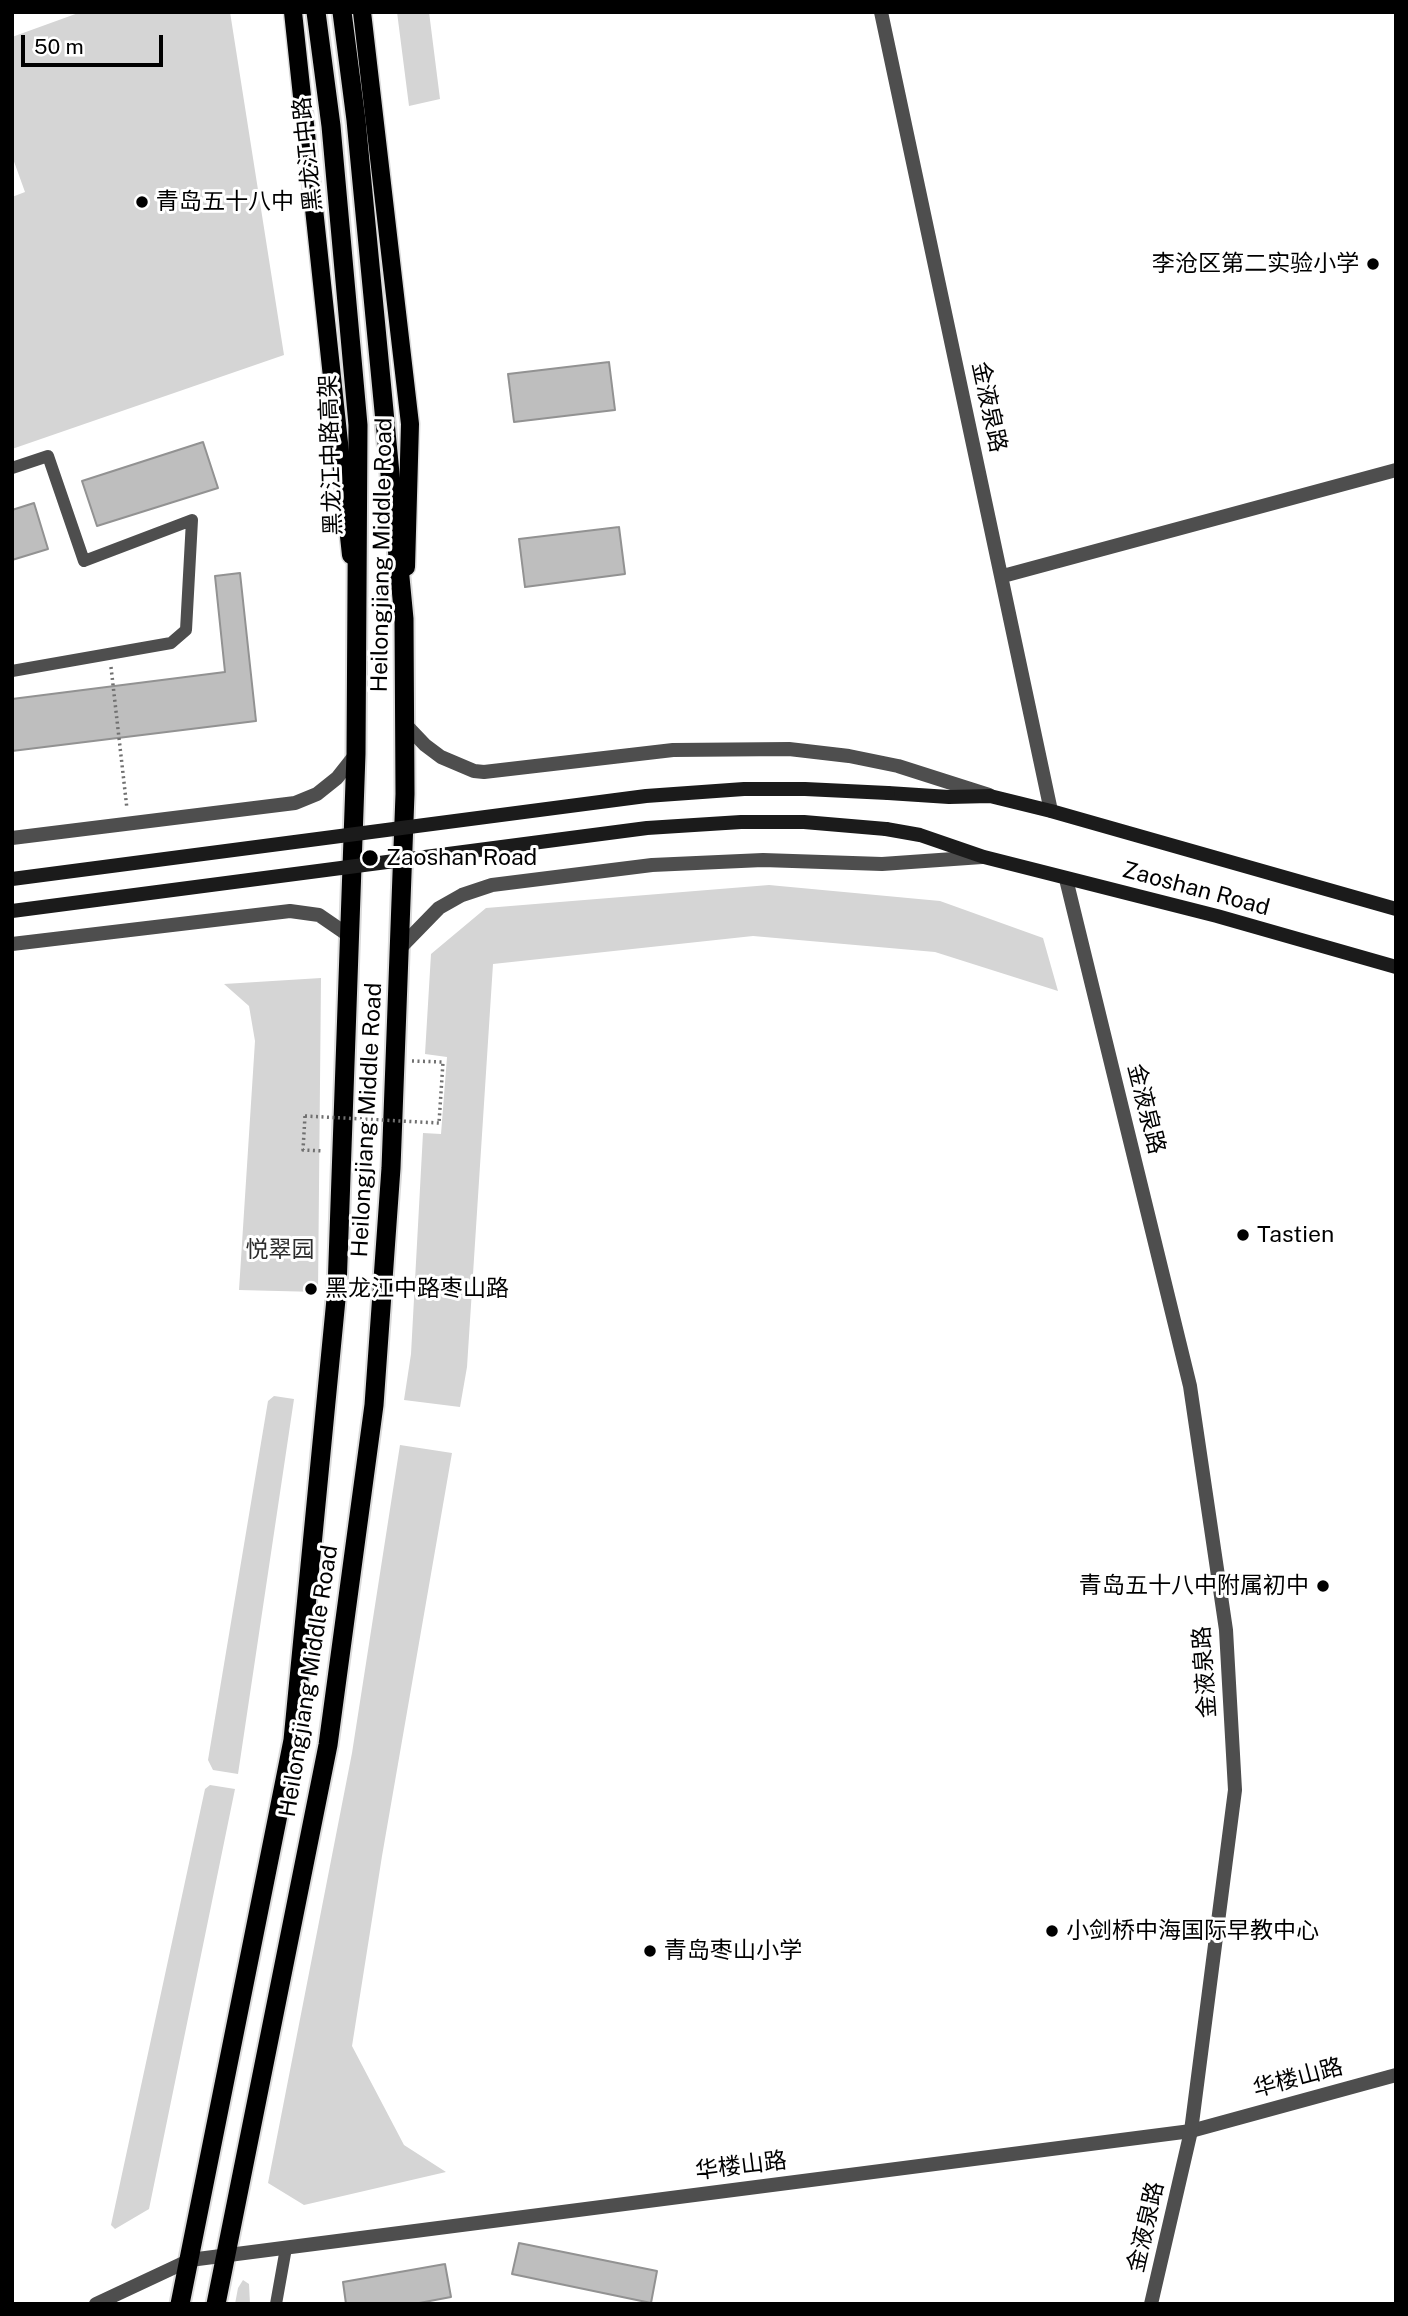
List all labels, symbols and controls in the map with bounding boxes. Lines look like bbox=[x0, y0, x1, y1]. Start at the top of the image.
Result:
scale bar bbox=[24, 21, 166, 65]
text: 50 m bbox=[34, 34, 84, 59]
street label: 黑龙江中路 bbox=[288, 95, 328, 213]
place label: 青岛五十八中 bbox=[156, 188, 294, 216]
marker: 青岛五十八中 bbox=[134, 194, 150, 210]
place label: 李沧区第二实验小学 bbox=[1152, 250, 1359, 278]
marker: 李沧区第二实验小学 bbox=[1365, 256, 1381, 272]
street label: 金液泉路 bbox=[966, 359, 1012, 455]
street label: 黑龙江中路高架 bbox=[314, 374, 348, 536]
street label: Heilongjiang Middle Road bbox=[366, 417, 398, 693]
place label: Zaoshan Road bbox=[386, 844, 537, 872]
marker: Zaoshan Road bbox=[360, 848, 380, 868]
street label: Zaoshan Road bbox=[1119, 856, 1273, 922]
street label: Heilongjiang Middle Road bbox=[346, 982, 388, 1258]
street label: 金液泉路 bbox=[1121, 1061, 1171, 1157]
place label: Tastien bbox=[1257, 1221, 1334, 1249]
marker: Tastien bbox=[1235, 1227, 1251, 1243]
park label: 悦翠园 bbox=[246, 1236, 314, 1264]
place label: 黑龙江中路枣山路 bbox=[325, 1275, 509, 1303]
marker: 黑龙江中路枣山路 bbox=[303, 1281, 319, 1297]
street label: Heilongjiang Middle Road bbox=[274, 1543, 344, 1819]
place label: 青岛五十八中附属初中 bbox=[1079, 1572, 1309, 1600]
marker: 青岛五十八中附属初中 bbox=[1315, 1578, 1331, 1594]
street label: 金液泉路 bbox=[1188, 1625, 1222, 1719]
place label: 小剑桥中海国际早教中心 bbox=[1066, 1917, 1319, 1945]
marker: 小剑桥中海国际早教中心 bbox=[1044, 1923, 1060, 1939]
place label: 青岛枣山小学 bbox=[664, 1937, 802, 1965]
marker: 青岛枣山小学 bbox=[642, 1943, 658, 1959]
street label: 华楼山路 bbox=[1250, 2053, 1346, 2103]
street label: 华楼山路 bbox=[694, 2147, 788, 2185]
street label: 金液泉路 bbox=[1122, 2179, 1170, 2275]

